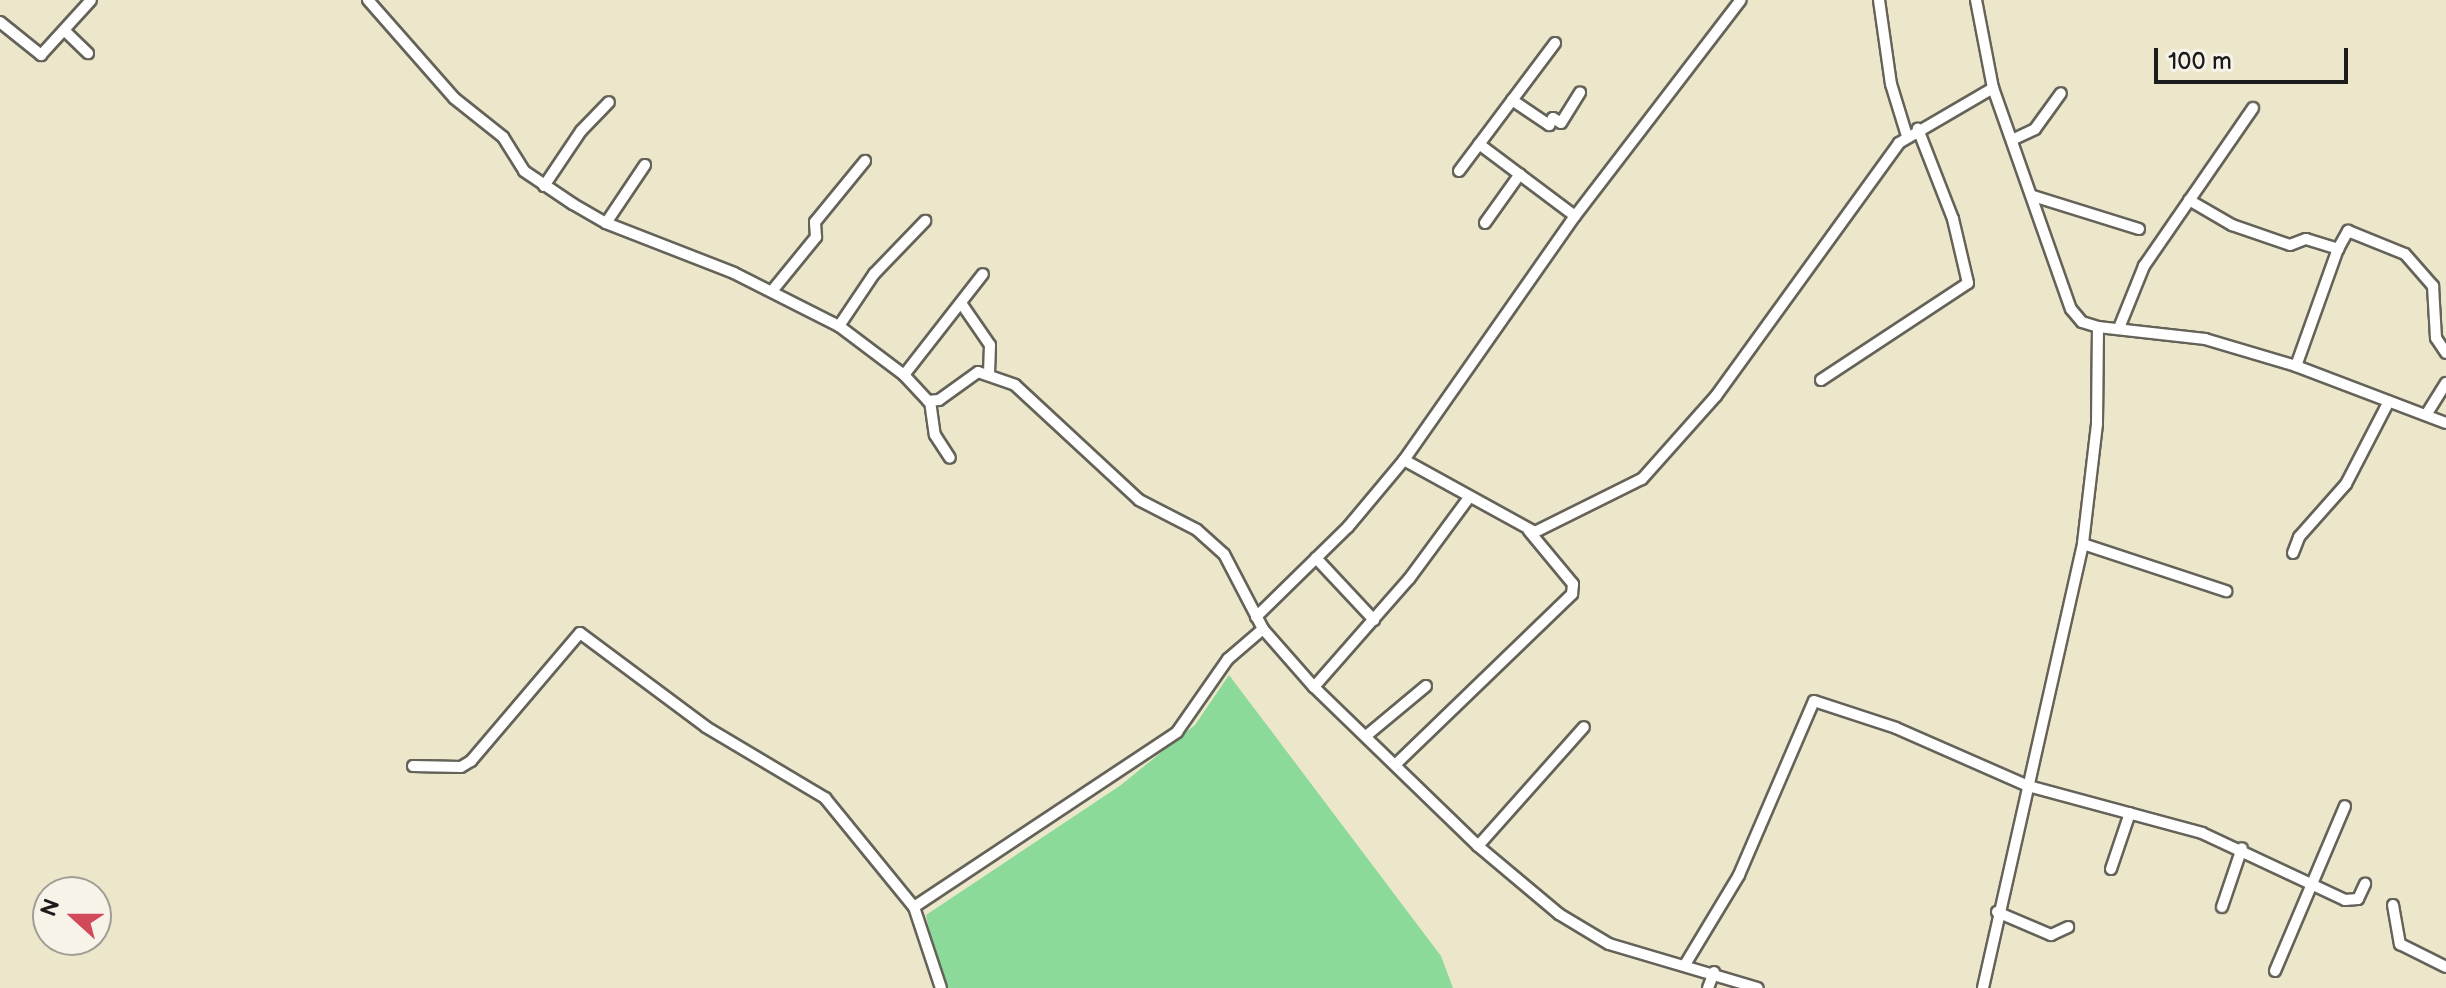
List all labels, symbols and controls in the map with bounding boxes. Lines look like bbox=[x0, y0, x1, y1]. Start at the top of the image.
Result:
scale bar bbox=[2158, 32, 2352, 82]
text: 100 m bbox=[2168, 47, 2232, 76]
north arrow bbox=[32, 876, 112, 956]
text: N bbox=[35, 895, 67, 920]

